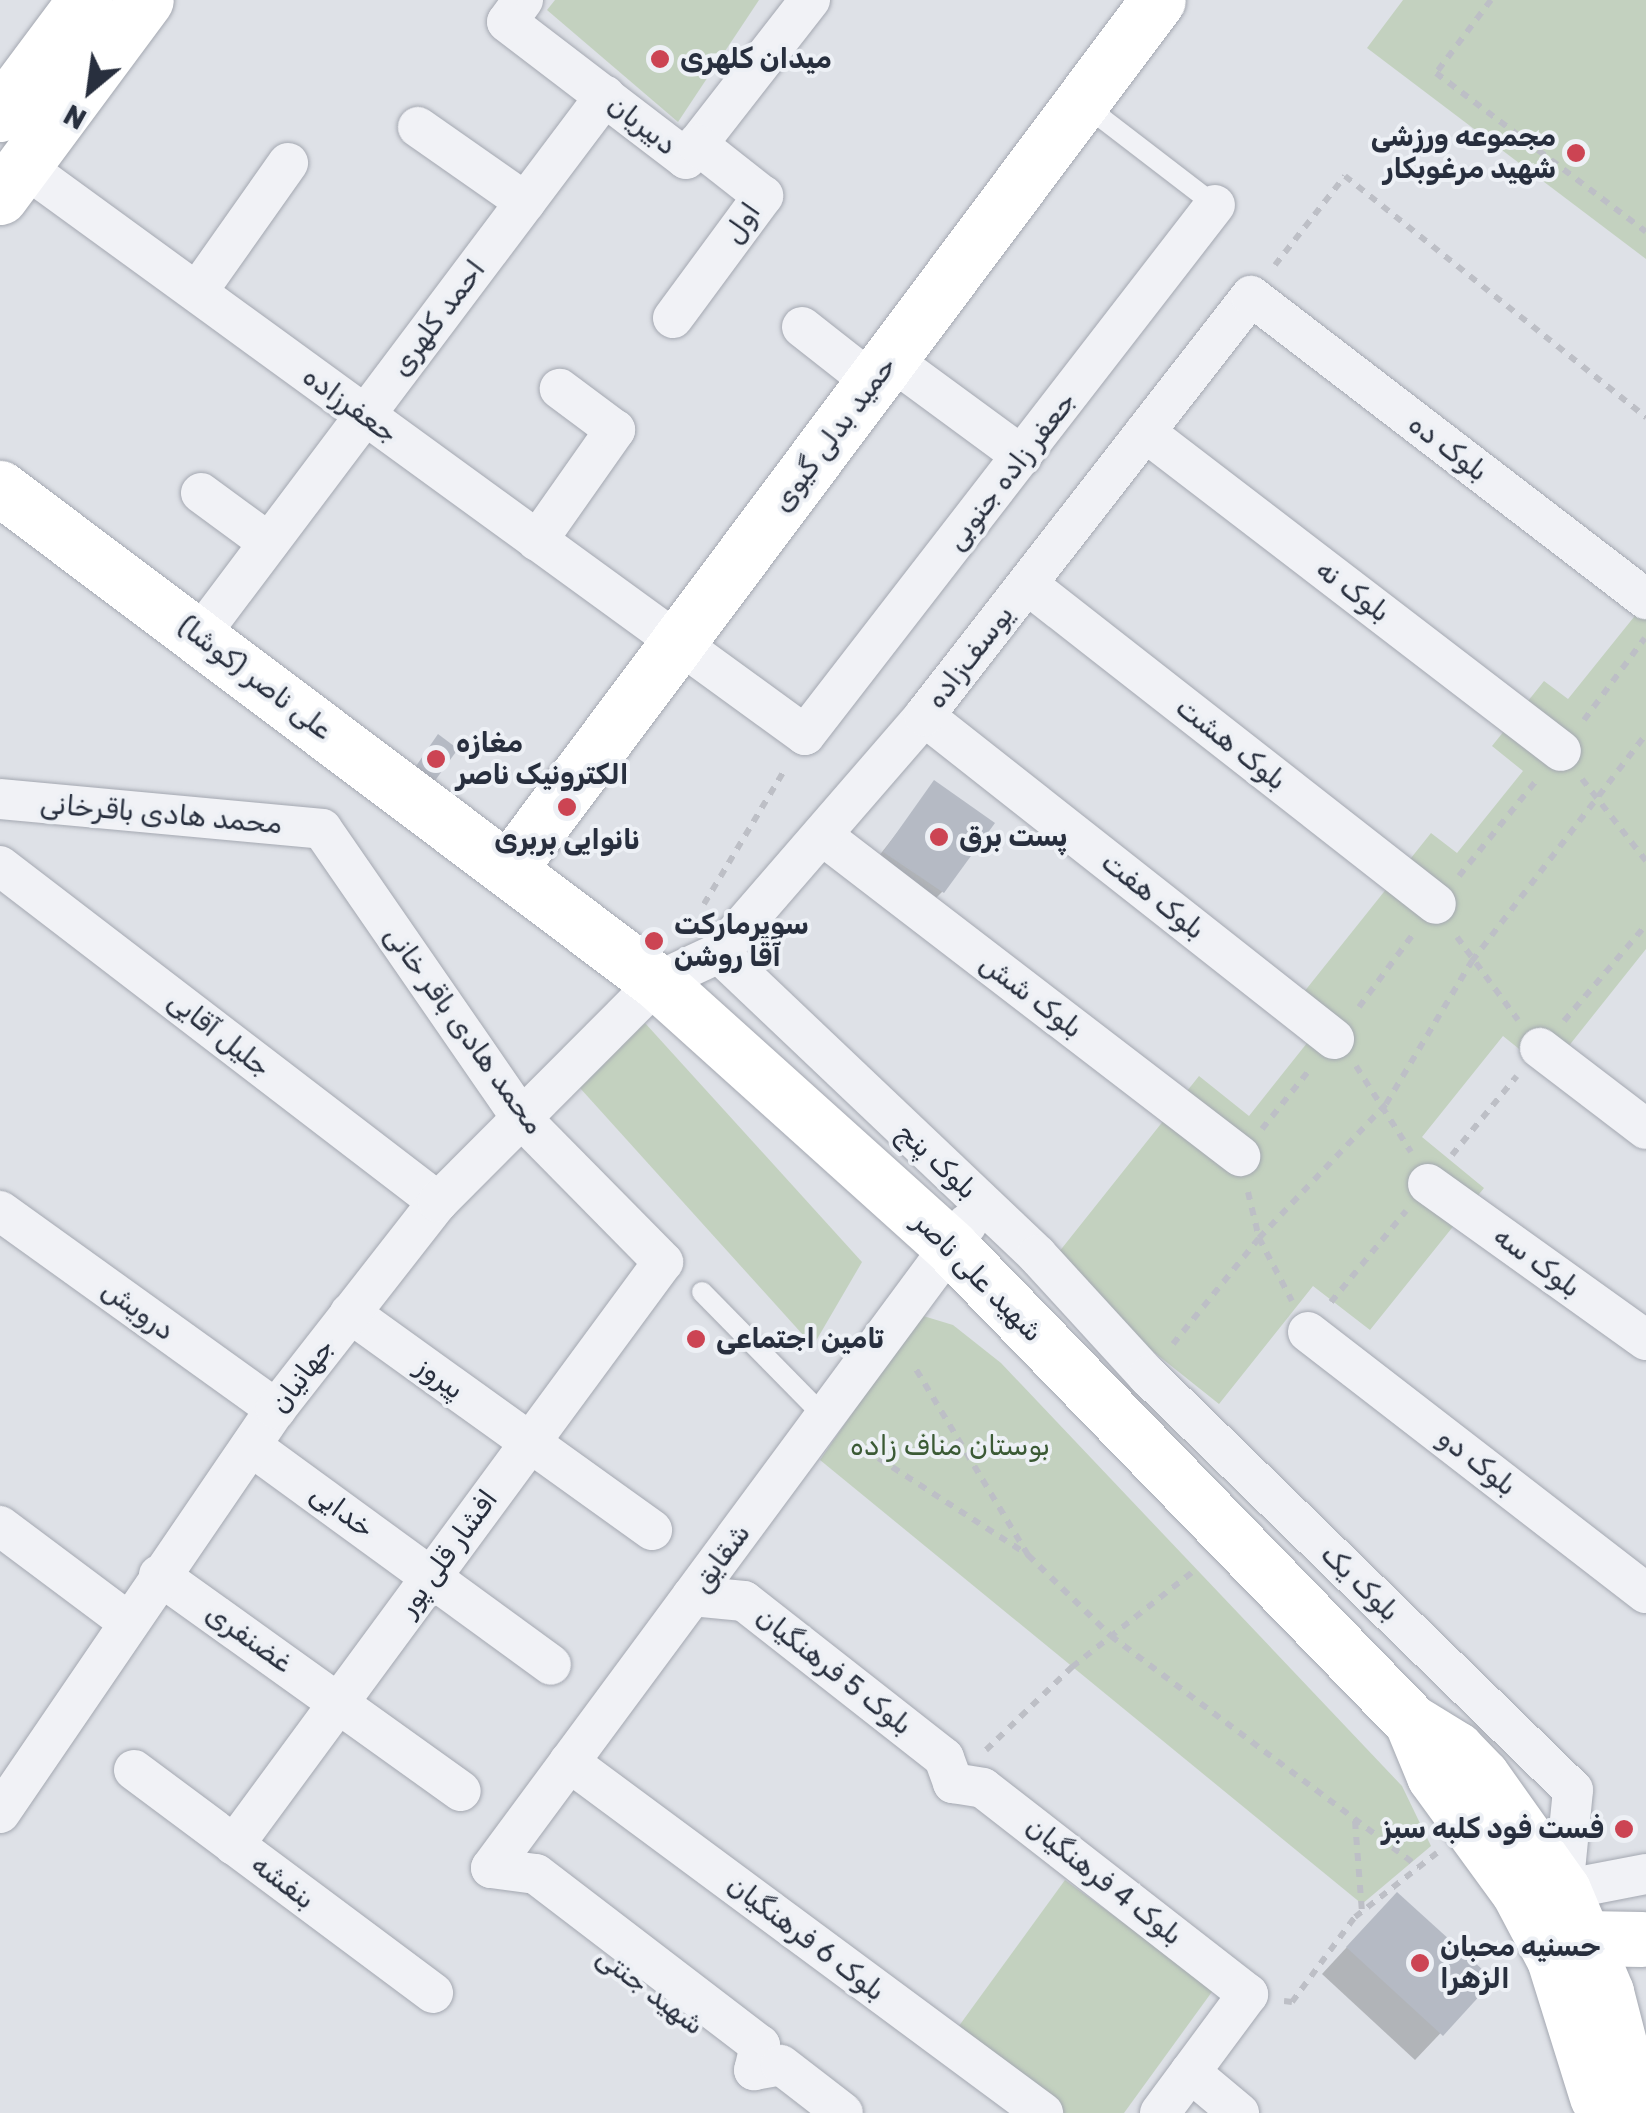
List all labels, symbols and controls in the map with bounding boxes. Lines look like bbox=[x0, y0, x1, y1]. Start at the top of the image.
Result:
north arrow bbox=[40, 40, 140, 140]
place label: میدان کلهری bbox=[680, 42, 832, 76]
marker: میدان کلهری bbox=[649, 48, 671, 70]
street label: دبیریان bbox=[601, 88, 683, 162]
text: N bbox=[58, 97, 92, 136]
place label: مجموعه ورزشی شهید مرغوبکار bbox=[1371, 120, 1556, 186]
marker: مجموعه ورزشی شهید مرغوبکار bbox=[1565, 142, 1587, 164]
street label: اول bbox=[716, 196, 768, 250]
street label: احمد کلهری bbox=[383, 253, 493, 383]
street label: حمید بدلی گیوی bbox=[765, 350, 903, 518]
street label: جعفرزاده bbox=[296, 359, 404, 451]
street label: جعفر زاده جنوبی bbox=[939, 385, 1083, 557]
street label: بلوک ده bbox=[1402, 407, 1494, 489]
street label: بلوک نه bbox=[1310, 552, 1396, 630]
street label: یوسف‌زاده bbox=[919, 599, 1021, 715]
street label: علی ناصر (کوشا) bbox=[171, 609, 339, 747]
street label: بلوک هشت bbox=[1169, 690, 1293, 798]
place label: مغازه الکترونیک ناصر bbox=[456, 726, 628, 792]
marker: مغازه الکترونیک ناصر bbox=[425, 748, 447, 770]
street label: محمد هادی باقرخانی bbox=[39, 787, 283, 841]
marker: نانوایی بربری bbox=[556, 796, 578, 818]
place label: پست برق bbox=[959, 820, 1068, 854]
place label: نانوایی بربری bbox=[494, 823, 640, 857]
marker: پست برق bbox=[928, 826, 950, 848]
street label: بلوک هفت bbox=[1095, 845, 1211, 947]
place label: سوپرمارکت آقا روشن bbox=[674, 908, 809, 974]
street label: محمد هادی باقر خانی bbox=[377, 919, 551, 1141]
marker: سوپرمارکت آقا روشن bbox=[643, 930, 665, 952]
street label: بلوک شش bbox=[973, 946, 1089, 1046]
street label: جلیل آقایی bbox=[161, 984, 277, 1084]
street label: بلوک پنج bbox=[890, 1115, 984, 1207]
street label: شهید علی ناصر bbox=[906, 1205, 1050, 1349]
street label: بلوک سه bbox=[1487, 1219, 1587, 1305]
street label: درویش bbox=[95, 1273, 181, 1347]
place label: تامین اجتماعی bbox=[716, 1322, 884, 1356]
marker: تامین اجتماعی bbox=[685, 1328, 707, 1350]
street label: جهانیان bbox=[263, 1332, 341, 1420]
street label: پیروز bbox=[410, 1350, 470, 1406]
street label: بلوک دو bbox=[1431, 1421, 1523, 1503]
park label: بوستان مناف زاده bbox=[850, 1429, 1050, 1463]
street label: خدایی bbox=[304, 1477, 380, 1545]
street label: افشار قلی پور bbox=[391, 1483, 505, 1623]
street label: شقایق bbox=[684, 1517, 758, 1599]
street label: بلوک یک bbox=[1314, 1537, 1406, 1629]
street label: غضنفری bbox=[199, 1596, 299, 1680]
street label: بلوک 5 فرهنگیان bbox=[749, 1600, 919, 1742]
street label: بلوک 4 فرهنگیان bbox=[1019, 1810, 1189, 1952]
place label: فست فود کلبه سبز bbox=[1382, 1812, 1604, 1846]
marker: فست فود کلبه سبز bbox=[1613, 1818, 1635, 1840]
street label: بنفشه bbox=[245, 1847, 321, 1917]
street label: بلوک 6 فرهنگیان bbox=[721, 1868, 891, 2008]
place label: حسنیه محبان الزهرا bbox=[1440, 1930, 1601, 1996]
street label: شهید جنتی bbox=[590, 1940, 710, 2042]
marker: حسنیه محبان الزهرا bbox=[1409, 1952, 1431, 1974]

